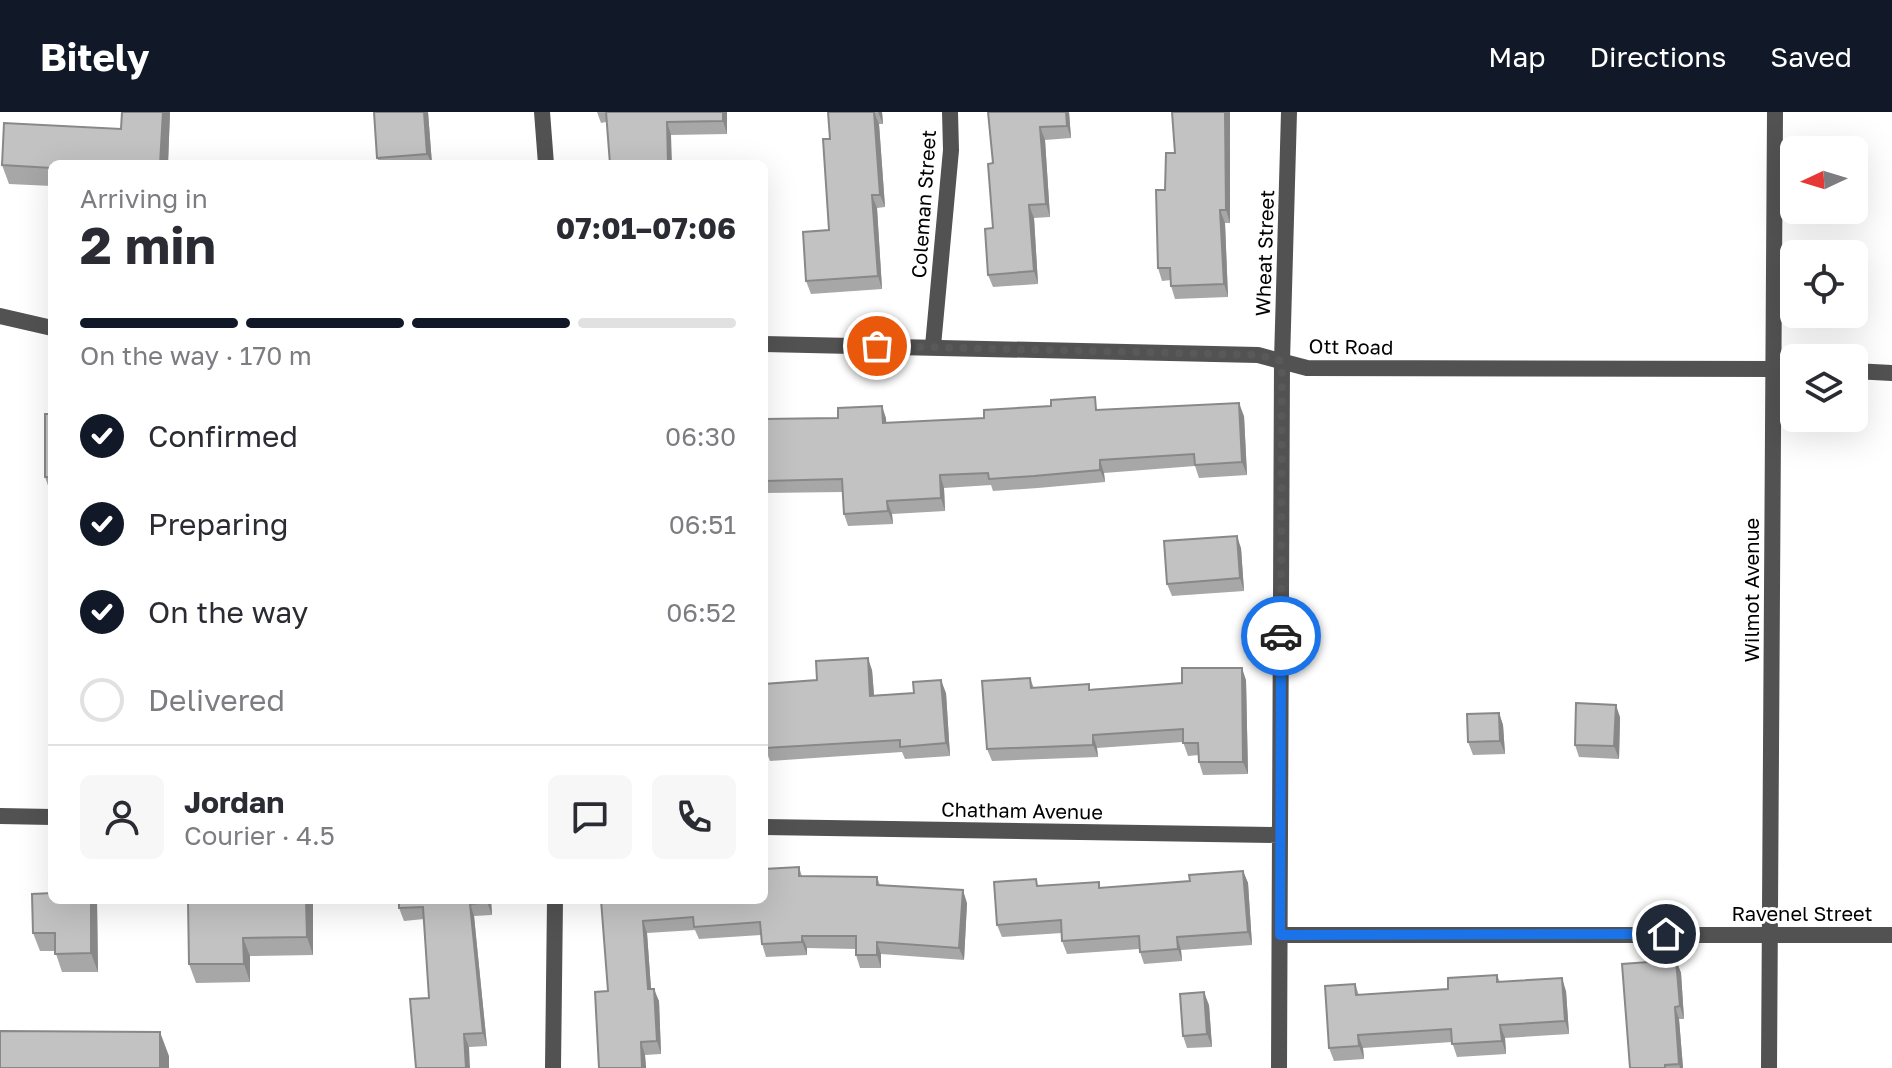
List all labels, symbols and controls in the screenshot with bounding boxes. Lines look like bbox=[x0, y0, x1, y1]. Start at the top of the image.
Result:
text: Bitely bbox=[40, 34, 150, 79]
text: Map bbox=[1488, 40, 1545, 73]
text: Directions bbox=[1589, 40, 1726, 73]
text: Saved bbox=[1770, 40, 1852, 73]
street label: Coleman Street bbox=[906, 129, 940, 279]
north arrow bbox=[1780, 136, 1868, 224]
map controls bbox=[1780, 136, 1868, 432]
text: Arriving in bbox=[80, 183, 208, 214]
street label: Wheat Street bbox=[1250, 189, 1278, 317]
text: 07:01–07:06 bbox=[556, 210, 736, 246]
text: 2 min bbox=[80, 213, 216, 275]
button: locate bbox=[1780, 240, 1868, 328]
pin bbox=[843, 312, 911, 380]
icon: bag bbox=[855, 324, 899, 368]
street label: Ott Road bbox=[1309, 333, 1394, 359]
text: On the way · 170 m bbox=[80, 340, 312, 371]
button: layers bbox=[1780, 344, 1868, 432]
icon: check bbox=[80, 414, 124, 458]
text: Confirmed bbox=[148, 418, 298, 454]
text: 06:30 bbox=[665, 421, 736, 452]
icon: check bbox=[80, 502, 124, 546]
text: Preparing bbox=[148, 506, 289, 542]
text: 06:51 bbox=[669, 509, 736, 540]
street label: Wilmot Avenue bbox=[1739, 518, 1763, 662]
icon: check bbox=[80, 590, 124, 634]
text: On the way bbox=[148, 594, 308, 630]
courier bbox=[1241, 596, 1321, 676]
text: 06:52 bbox=[666, 597, 736, 628]
icon: car bbox=[1259, 614, 1303, 658]
text: Delivered bbox=[148, 682, 285, 718]
button: person bbox=[80, 775, 164, 859]
button: chat bbox=[548, 775, 632, 859]
button: phone bbox=[652, 775, 736, 859]
text: Jordan bbox=[184, 784, 284, 820]
street label: Chatham Avenue bbox=[941, 797, 1103, 823]
text: Courier · 4.5 bbox=[184, 820, 335, 851]
pin bbox=[1632, 900, 1700, 968]
street label: Ravenel Street bbox=[1731, 901, 1873, 925]
icon: home bbox=[1644, 912, 1688, 956]

